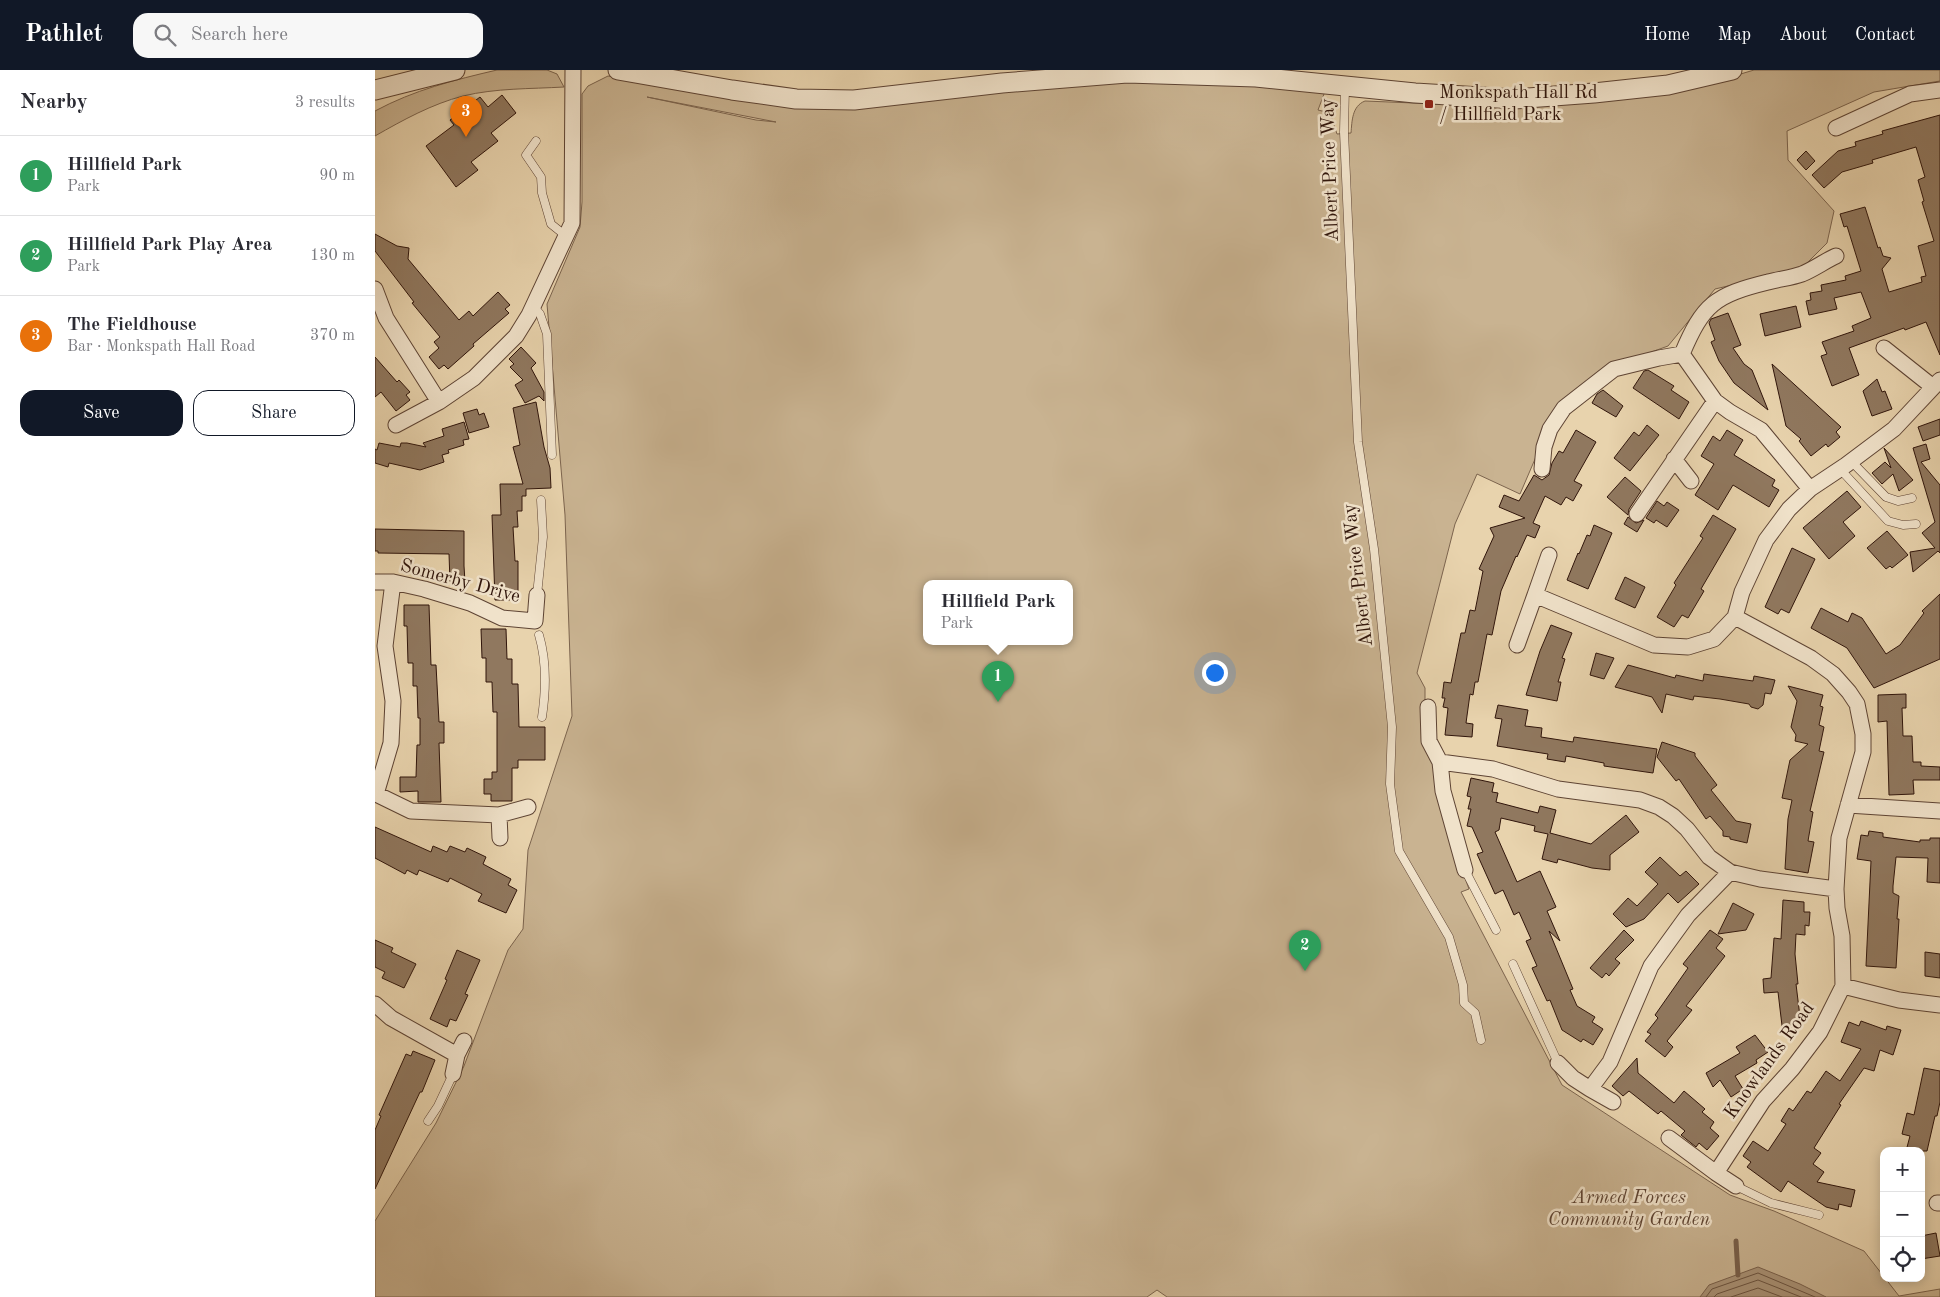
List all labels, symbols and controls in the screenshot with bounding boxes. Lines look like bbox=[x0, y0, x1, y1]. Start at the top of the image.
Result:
search box bbox=[133, 13, 483, 58]
icon: search bbox=[151, 21, 179, 49]
text: Pathlet bbox=[25, 23, 103, 47]
text: Search here bbox=[191, 26, 288, 45]
text: Home bbox=[1644, 26, 1690, 44]
text: Map bbox=[1718, 26, 1751, 44]
text: About bbox=[1779, 26, 1827, 44]
text: Contact bbox=[1855, 26, 1915, 44]
place label: Monkspath Hall Rd / Hillfield Park bbox=[1439, 84, 1598, 125]
text: Nearby bbox=[20, 92, 88, 113]
text: 3 results bbox=[295, 95, 355, 111]
pin: 3 bbox=[450, 96, 482, 137]
street label: Albert Price Way bbox=[1319, 98, 1343, 242]
marker: Monkspath Hall Rd / Hillfield Park bbox=[1423, 98, 1435, 110]
text: Hillfield Park bbox=[67, 156, 182, 175]
text: 1 bbox=[31, 168, 41, 184]
text: 90 m bbox=[319, 168, 355, 184]
text: Park bbox=[67, 179, 100, 195]
text: Hillfield Park Play Area bbox=[67, 236, 272, 255]
text: 2 bbox=[31, 248, 41, 264]
text: 130 m bbox=[310, 248, 355, 264]
text: Park bbox=[67, 259, 100, 275]
text: The Fieldhouse bbox=[67, 316, 197, 335]
text: 3 bbox=[31, 328, 41, 344]
text: 370 m bbox=[310, 328, 355, 344]
text: Bar · Monkspath Hall Road bbox=[67, 339, 255, 355]
button: Save bbox=[20, 390, 183, 436]
button: Share bbox=[193, 390, 355, 436]
street label: Albert Price Way bbox=[1341, 502, 1377, 648]
street label: Somerby Drive bbox=[398, 557, 522, 607]
popup bbox=[923, 580, 1073, 645]
text: Hillfield Park bbox=[940, 593, 1056, 612]
text: Park bbox=[940, 616, 973, 632]
your location bbox=[1202, 660, 1228, 686]
pin: 1 bbox=[982, 661, 1014, 702]
pin: 2 bbox=[1289, 930, 1321, 971]
street label: Knowlands Road bbox=[1721, 999, 1819, 1123]
map controls bbox=[1880, 1147, 1925, 1282]
button: + bbox=[1880, 1147, 1925, 1192]
park label: Armed Forces Community Garden bbox=[1548, 1189, 1710, 1230]
button: − bbox=[1880, 1192, 1925, 1237]
button: locate bbox=[1880, 1237, 1925, 1282]

